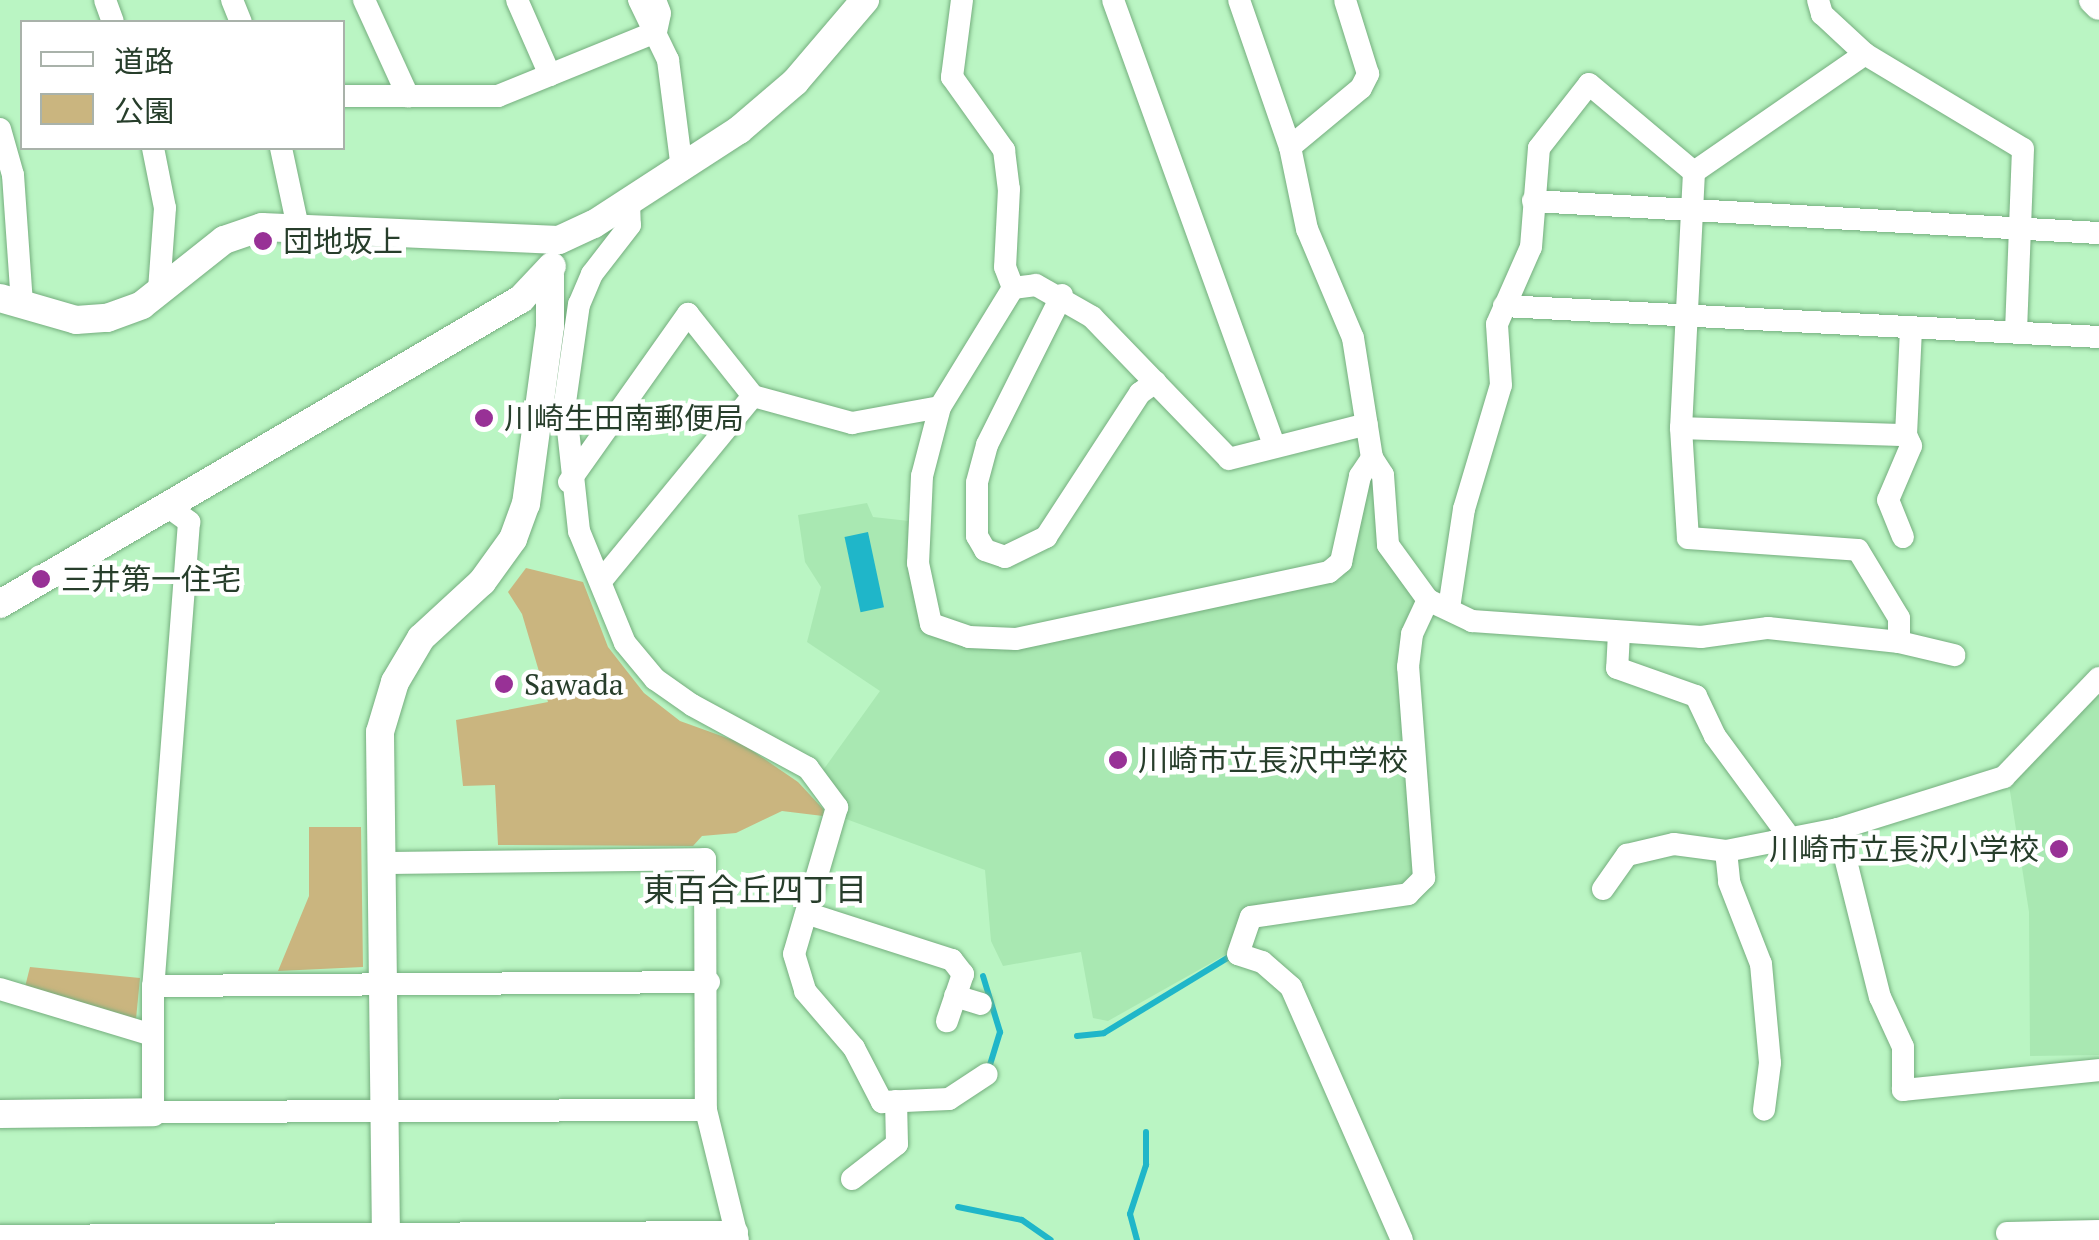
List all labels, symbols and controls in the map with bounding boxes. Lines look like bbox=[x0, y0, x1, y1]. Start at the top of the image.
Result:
legend bbox=[20, 20, 345, 150]
text: 道路 bbox=[114, 41, 174, 81]
text: 公園 bbox=[114, 91, 174, 131]
place label: 団地坂上 bbox=[283, 223, 403, 259]
marker: 団地坂上 bbox=[252, 230, 274, 252]
place label: 川崎生田南郵便局 bbox=[504, 400, 744, 436]
marker: 川崎生田南郵便局 bbox=[473, 407, 495, 429]
place label: 三井第一住宅 bbox=[61, 561, 241, 597]
marker: 三井第一住宅 bbox=[30, 568, 52, 590]
place label: Sawada bbox=[524, 666, 624, 702]
marker: Sawada bbox=[493, 673, 515, 695]
place label: 川崎市立長沢中学校 bbox=[1138, 742, 1408, 778]
marker: 川崎市立長沢中学校 bbox=[1107, 749, 1129, 771]
place label: 川崎市立長沢小学校 bbox=[1769, 831, 2039, 867]
marker: 川崎市立長沢小学校 bbox=[2048, 838, 2070, 860]
district label: 東百合丘四丁目 bbox=[643, 870, 867, 908]

